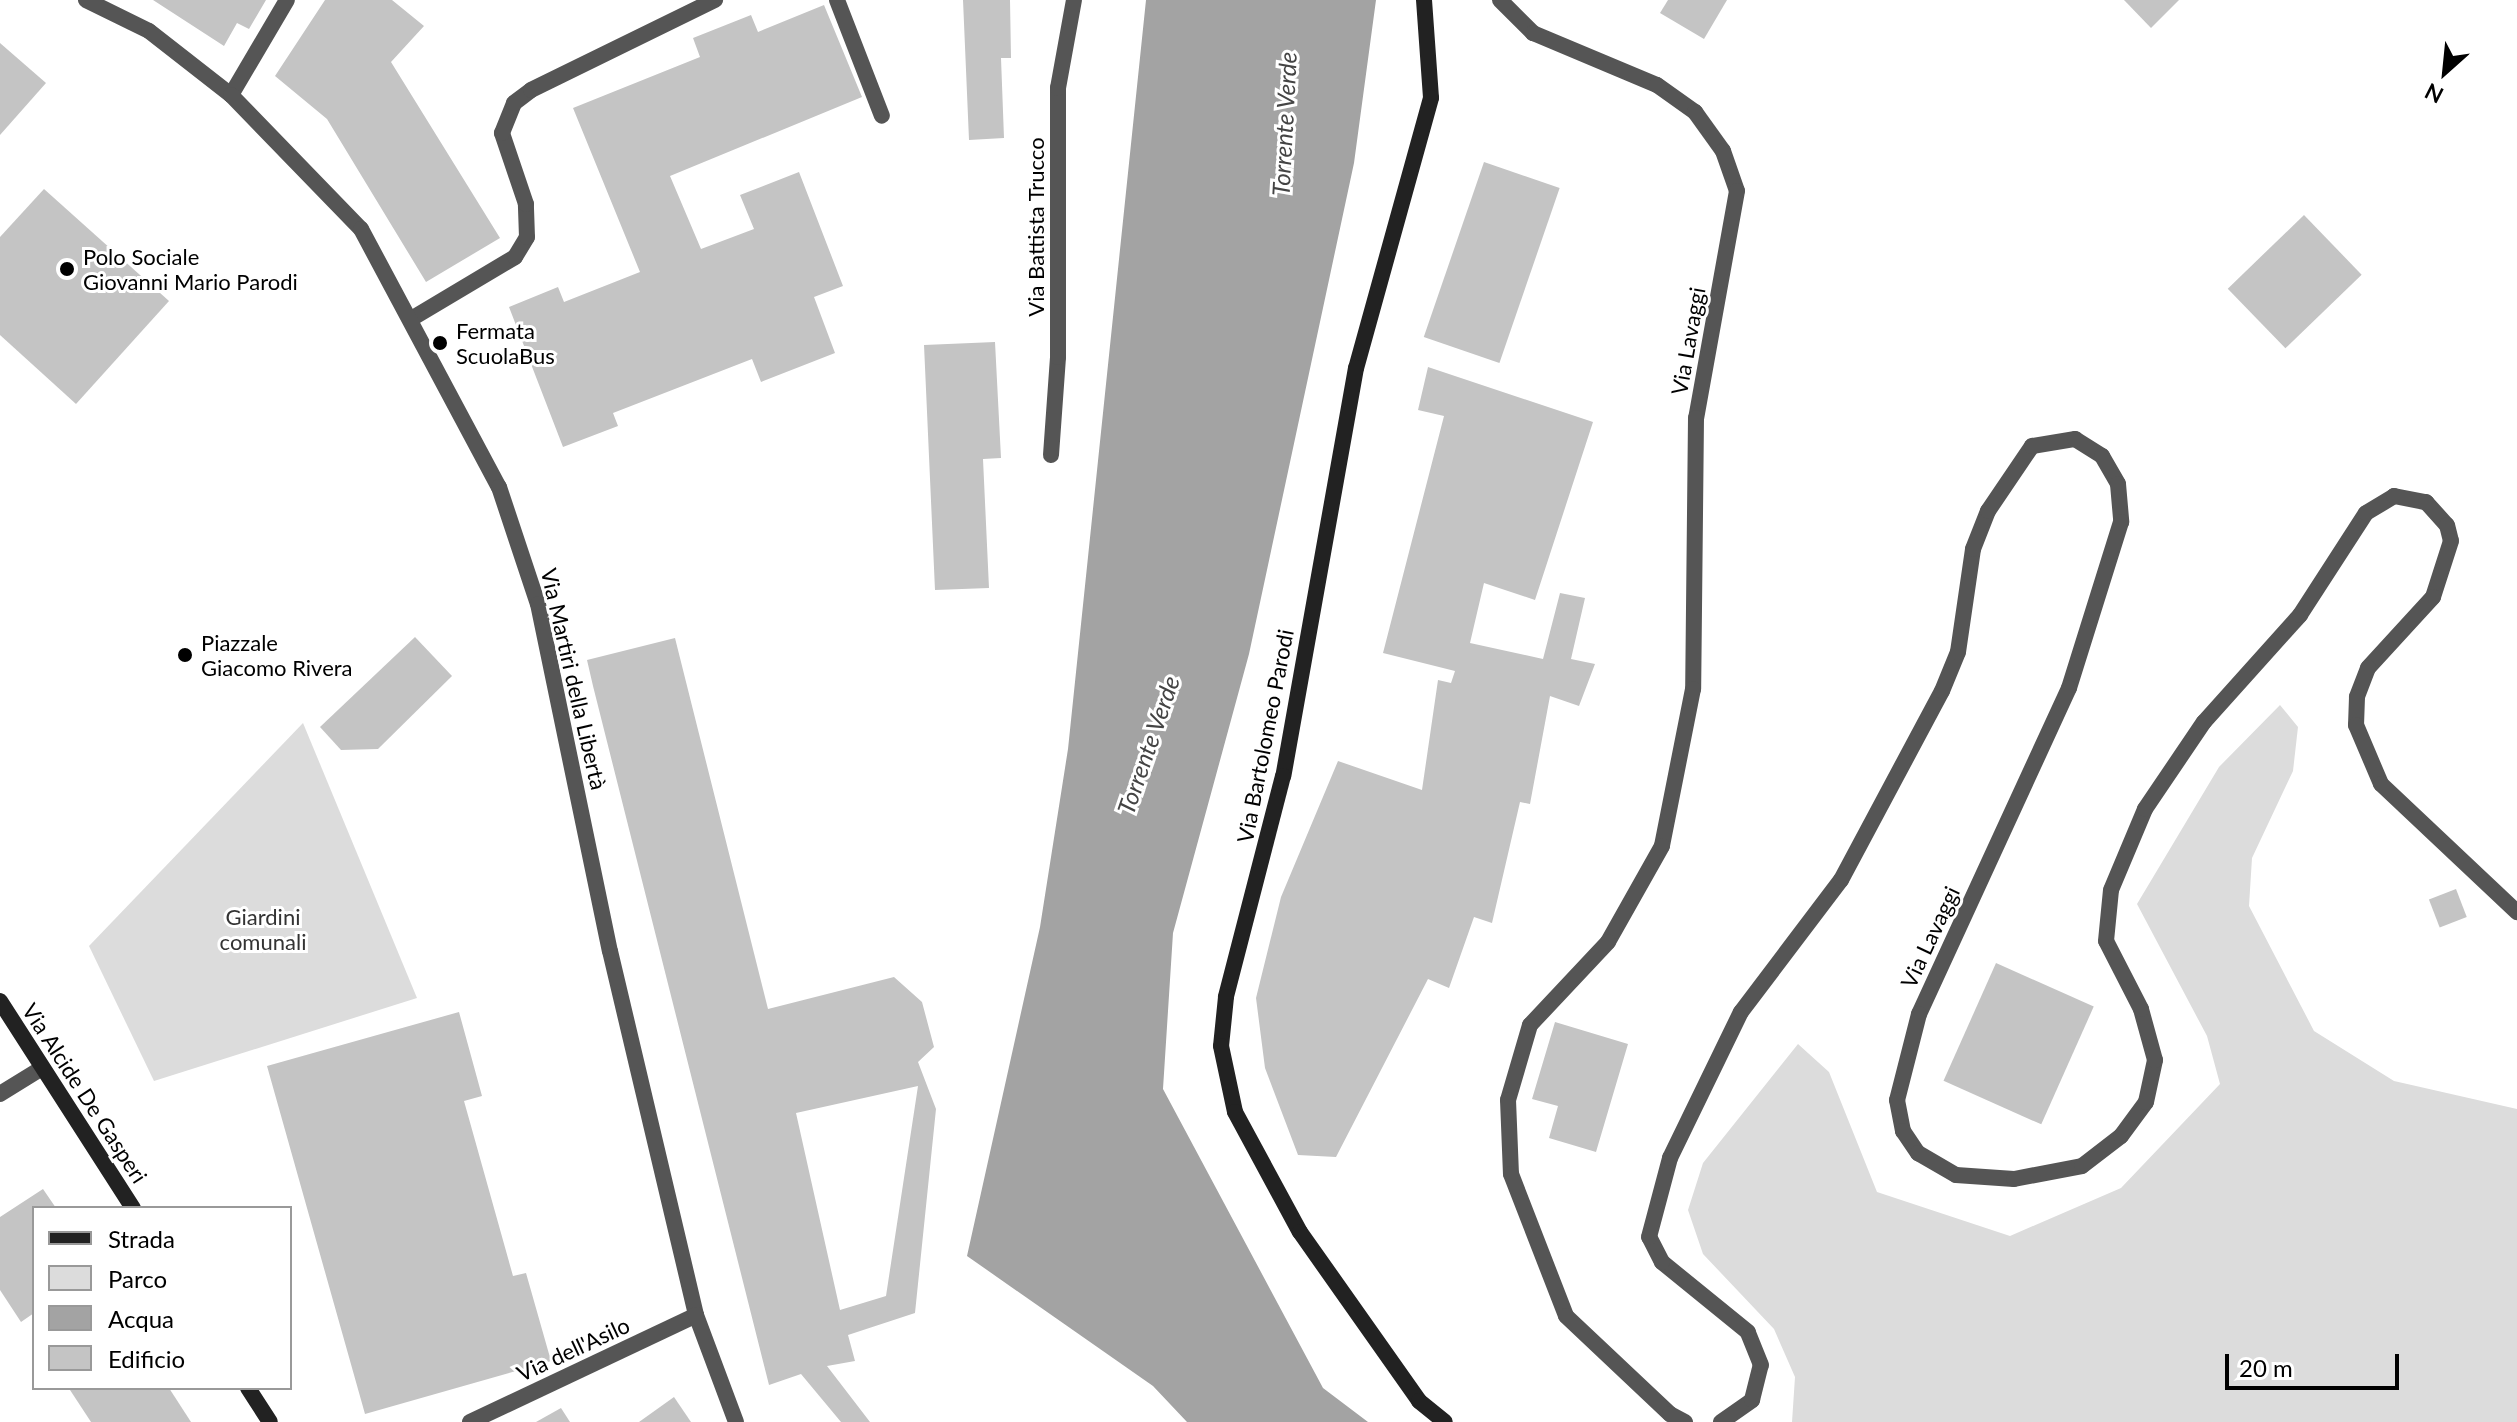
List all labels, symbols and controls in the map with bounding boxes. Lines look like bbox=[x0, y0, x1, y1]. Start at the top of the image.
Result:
north arrow bbox=[2405, 32, 2485, 112]
water label: Torrente Verde bbox=[1266, 51, 1302, 197]
text: N bbox=[2420, 78, 2448, 110]
street label: Via Battista Trucco bbox=[1023, 137, 1049, 317]
place label: Polo Sociale Giovanni Mario Parodi bbox=[83, 243, 298, 294]
marker: Polo Sociale Giovanni Mario Parodi bbox=[58, 260, 76, 278]
street label: Via Lavaggi bbox=[1666, 285, 1710, 397]
place label: Fermata ScuolaBus bbox=[456, 317, 555, 368]
marker: Fermata ScuolaBus bbox=[431, 334, 449, 352]
street label: Via Martiri della Libertà bbox=[536, 566, 612, 792]
street label: Via Bartolomeo Parodi bbox=[1231, 627, 1299, 845]
place label: Piazzale Giacomo Rivera bbox=[201, 629, 353, 680]
marker: Piazzale Giacomo Rivera bbox=[176, 646, 194, 664]
water label: Torrente Verde bbox=[1111, 672, 1185, 818]
street label: Via Lavaggi bbox=[1895, 882, 1965, 992]
park label: Giardini comunali bbox=[220, 903, 306, 954]
street label: Via Alcide De Gasperi bbox=[17, 998, 153, 1188]
legend bbox=[32, 1206, 292, 1390]
text: Strada bbox=[108, 1224, 175, 1253]
text: Parco bbox=[108, 1264, 167, 1293]
text: Acqua bbox=[108, 1304, 174, 1333]
street label: Via dell'Asilo bbox=[512, 1311, 634, 1387]
scale bar bbox=[2229, 1338, 2403, 1388]
text: Edificio bbox=[108, 1344, 185, 1373]
text: 20 m bbox=[2239, 1353, 2293, 1382]

